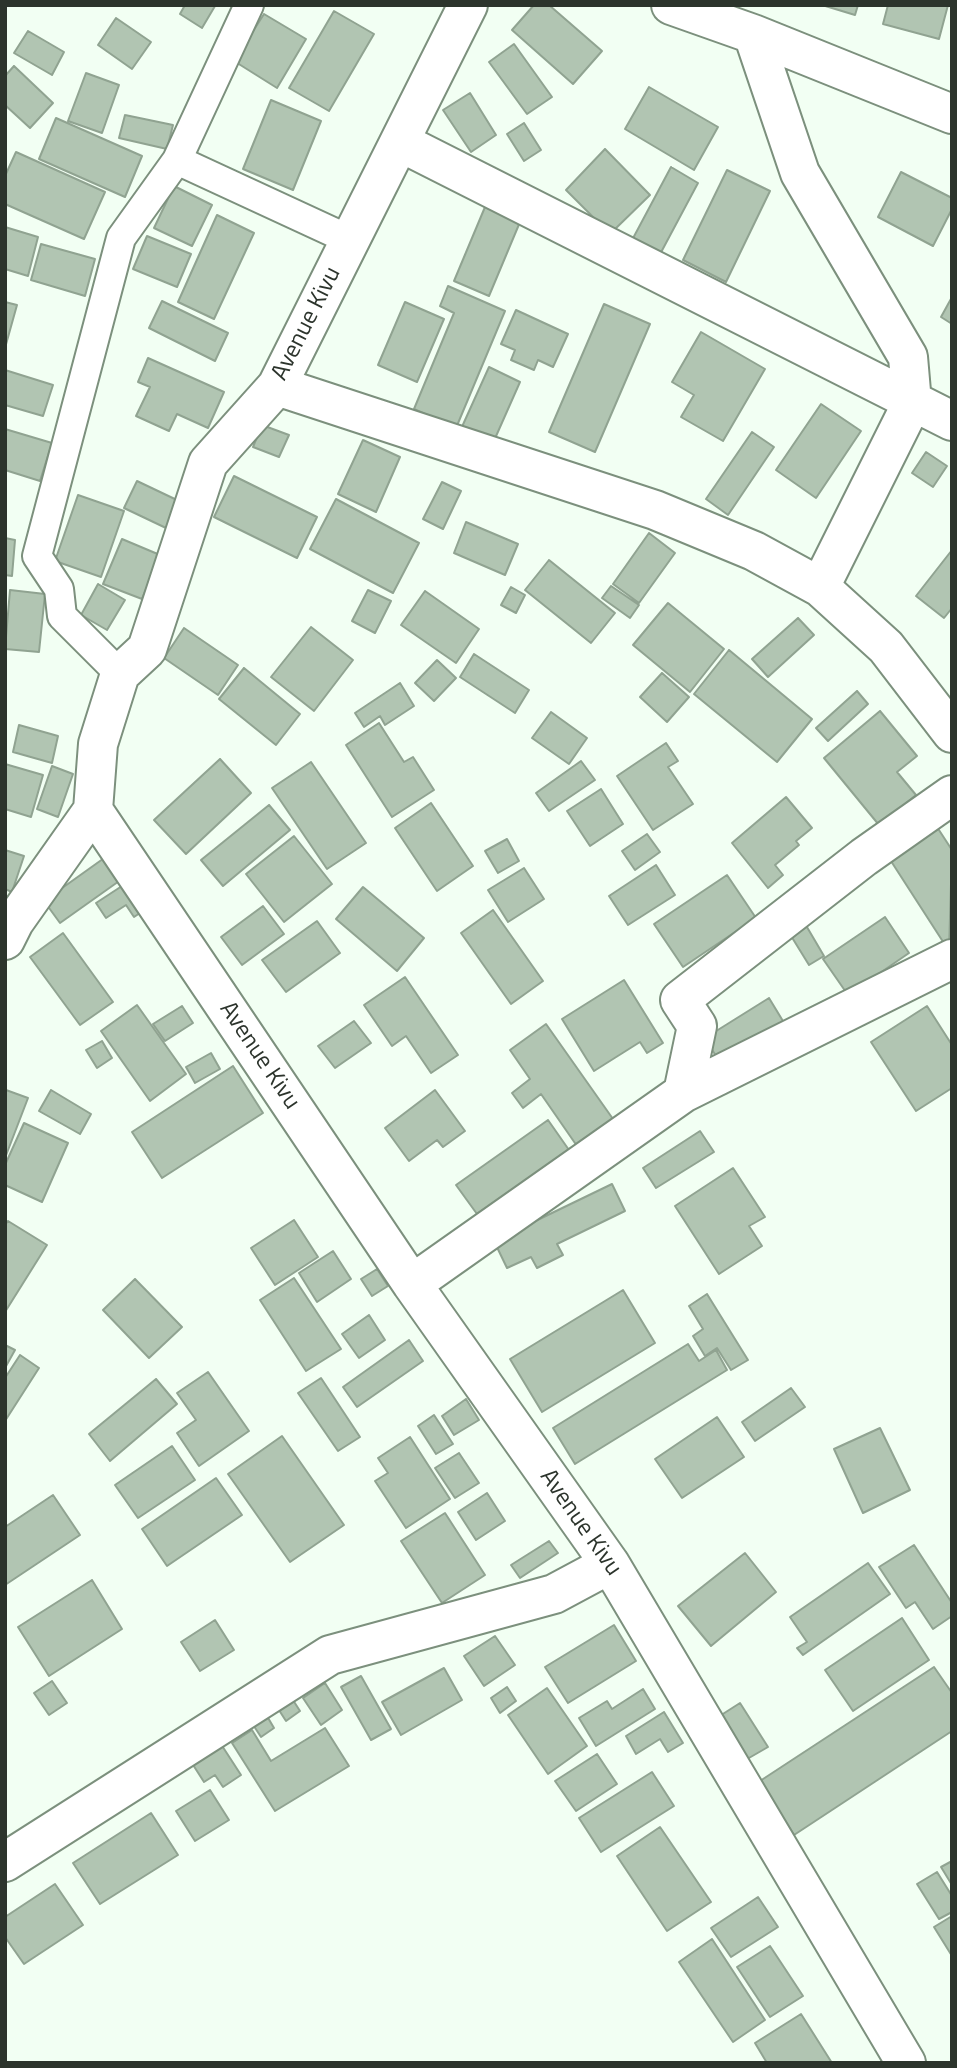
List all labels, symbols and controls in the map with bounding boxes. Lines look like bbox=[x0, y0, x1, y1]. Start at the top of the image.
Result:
street label: Avenue Kivu bbox=[266, 262, 348, 386]
street label: Avenue Kivu bbox=[213, 997, 305, 1115]
street label: Avenue Kivu bbox=[533, 1464, 627, 1582]

